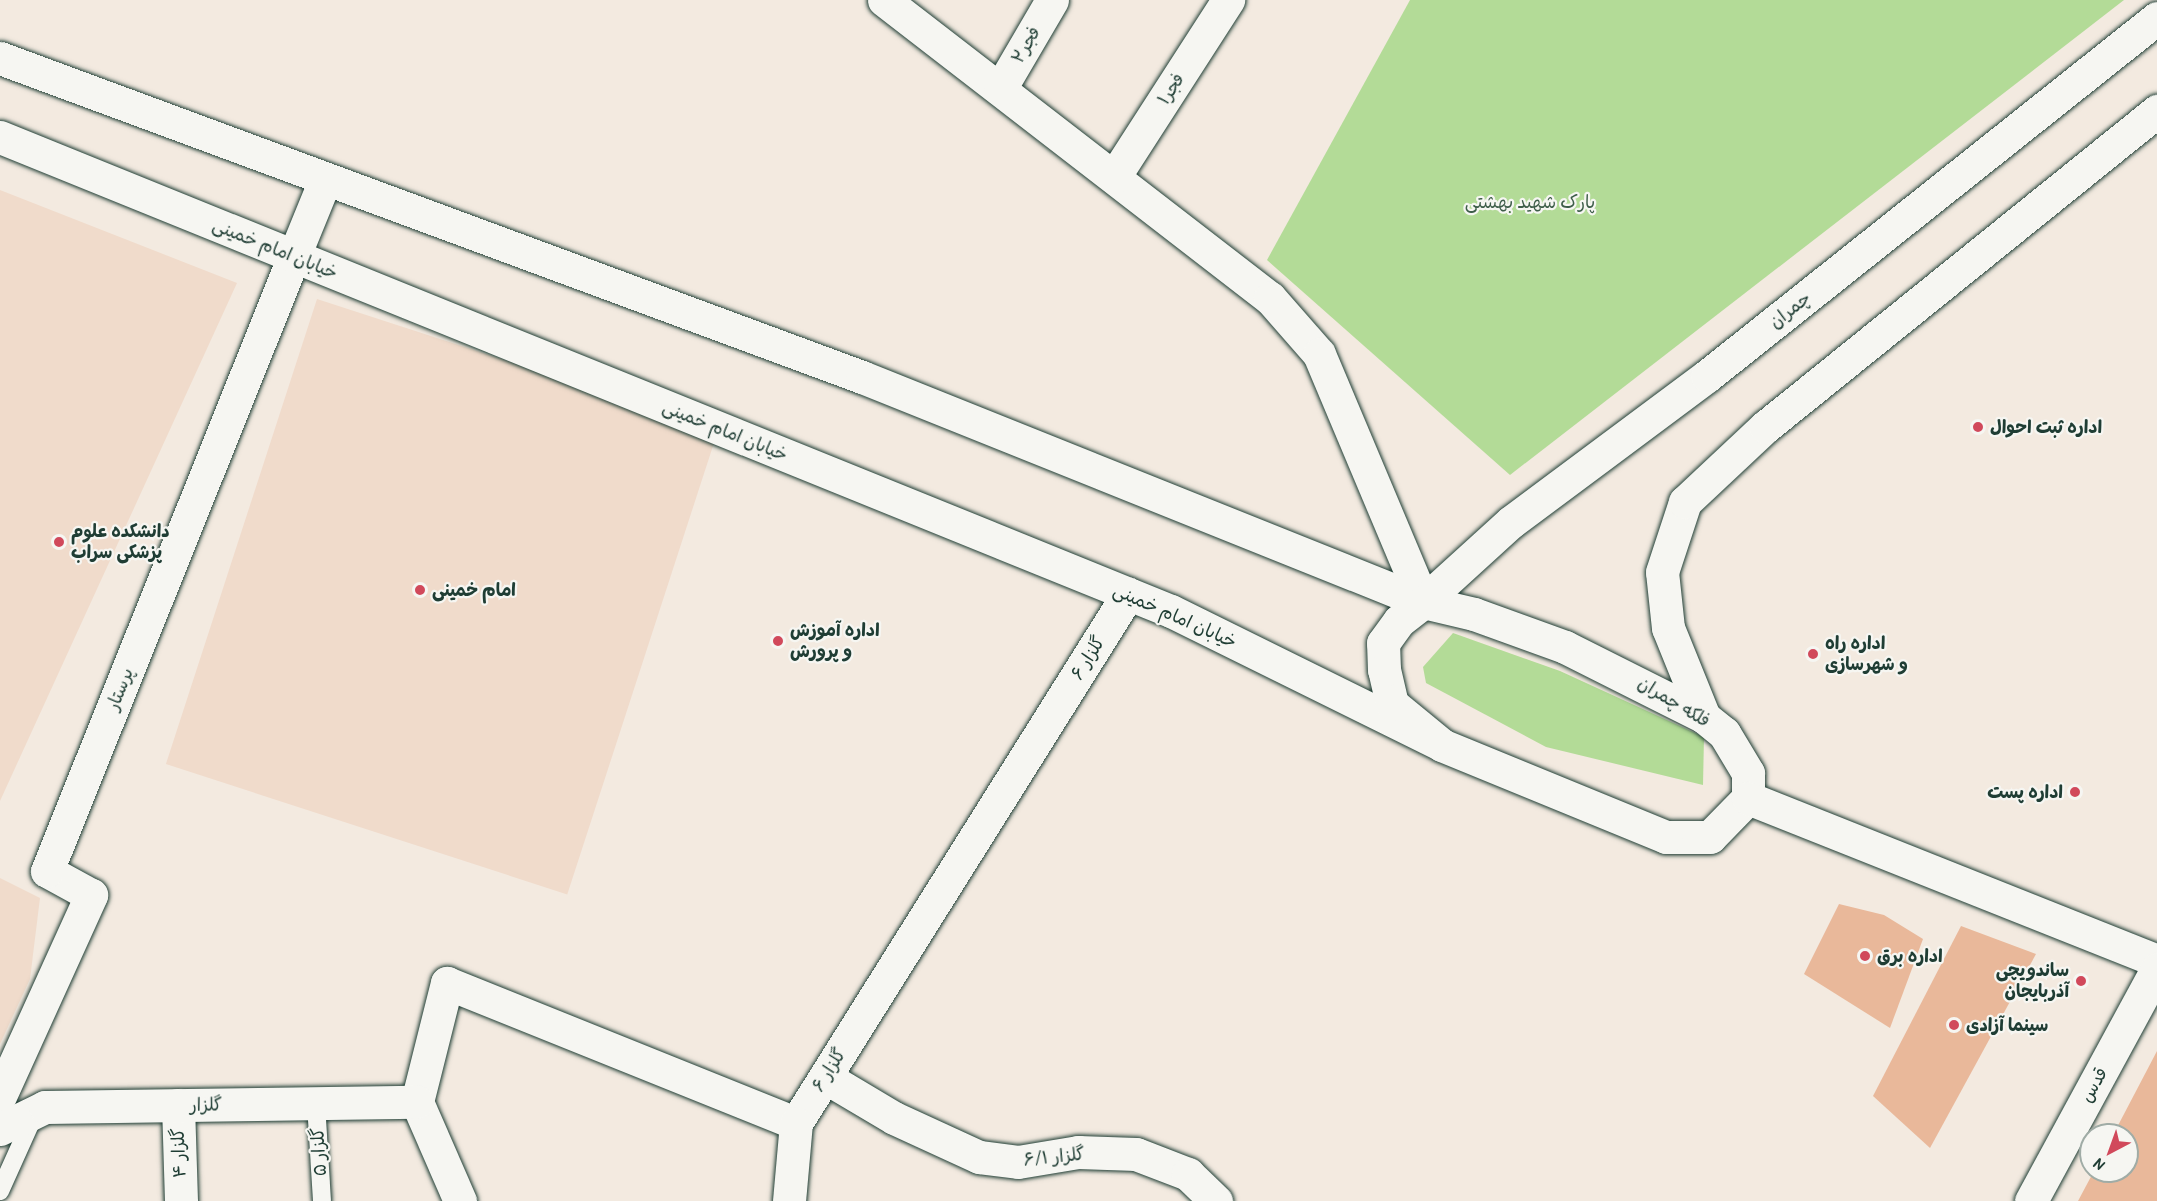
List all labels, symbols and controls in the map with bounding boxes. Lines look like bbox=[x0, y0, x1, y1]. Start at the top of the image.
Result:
street label: فجر۲ bbox=[1007, 23, 1045, 67]
street label: فجر۱ bbox=[1153, 69, 1189, 109]
park label: پارک شهید بهشتی bbox=[1465, 191, 1595, 213]
street label: خیابان امام خمینی bbox=[209, 214, 341, 284]
street label: چمران bbox=[1765, 287, 1815, 333]
street label: خیابان امام خمینی bbox=[659, 396, 791, 466]
place label: اداره ثبت احوال bbox=[1990, 416, 2102, 438]
marker: اداره ثبت احوال bbox=[1971, 420, 1985, 434]
place label: دانشکده علوم پزشکی سراب bbox=[71, 521, 170, 564]
marker: دانشکده علوم پزشکی سراب bbox=[52, 535, 66, 549]
place label: امام خمینی bbox=[432, 579, 516, 601]
street label: خیابان امام خمینی bbox=[1110, 579, 1240, 653]
marker: امام خمینی bbox=[413, 583, 427, 597]
place label: اداره آموزش و پرورش bbox=[790, 620, 880, 662]
street label: گلزار ۶ bbox=[1066, 632, 1110, 684]
place label: اداره راه و شهرسازی bbox=[1825, 633, 1908, 676]
marker: اداره آموزش و پرورش bbox=[771, 634, 785, 648]
marker: اداره راه و شهرسازی bbox=[1806, 647, 1820, 661]
street label: پرستار bbox=[102, 665, 138, 713]
street label: فلکه چمران bbox=[1634, 672, 1714, 732]
place label: اداره پست bbox=[1987, 781, 2063, 803]
marker: اداره پست bbox=[2068, 785, 2082, 799]
place label: اداره برق bbox=[1877, 945, 1943, 967]
marker: اداره برق bbox=[1858, 949, 1872, 963]
place label: ساندویچی آذربایجان bbox=[1996, 960, 2069, 1002]
marker: ساندویچی آذربایجان bbox=[2074, 974, 2088, 988]
place label: سینما آزادی bbox=[1966, 1014, 2048, 1036]
marker: سینما آزادی bbox=[1947, 1018, 1961, 1032]
street label: گلزار ۶ bbox=[807, 1044, 851, 1096]
street label: قدس bbox=[2076, 1064, 2112, 1106]
street label: گلزار bbox=[190, 1094, 222, 1116]
north arrow bbox=[2079, 1123, 2139, 1183]
street label: گلزار ۵ bbox=[307, 1127, 331, 1177]
street label: گلزار ۴ bbox=[167, 1128, 191, 1178]
street label: گلزار ۶/۱ bbox=[1022, 1143, 1086, 1171]
text: N bbox=[2088, 1154, 2109, 1176]

